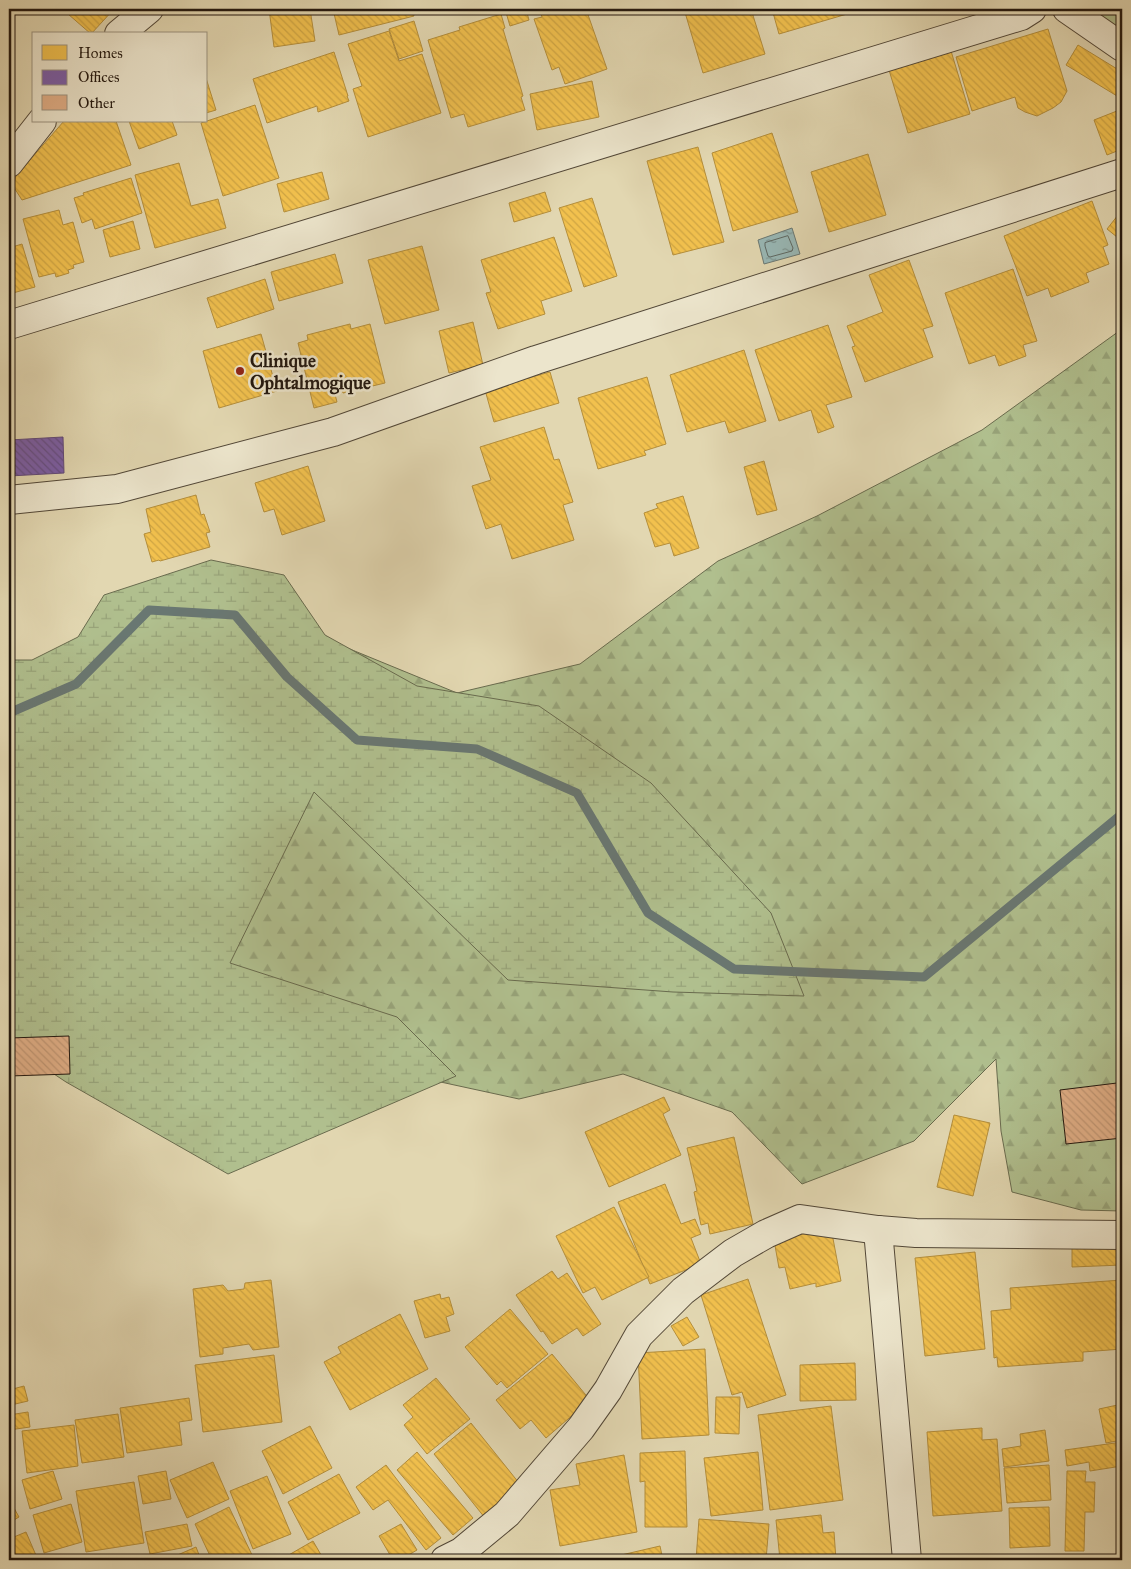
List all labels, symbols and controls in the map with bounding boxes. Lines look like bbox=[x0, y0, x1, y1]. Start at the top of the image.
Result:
legend bbox=[32, 32, 208, 122]
text: Homes bbox=[78, 44, 123, 62]
text: Offices bbox=[78, 68, 119, 86]
text: Other bbox=[78, 94, 115, 112]
place label: Clinique Ophtalmogique bbox=[250, 349, 371, 395]
marker: Clinique Ophtalmogique bbox=[234, 365, 246, 377]

